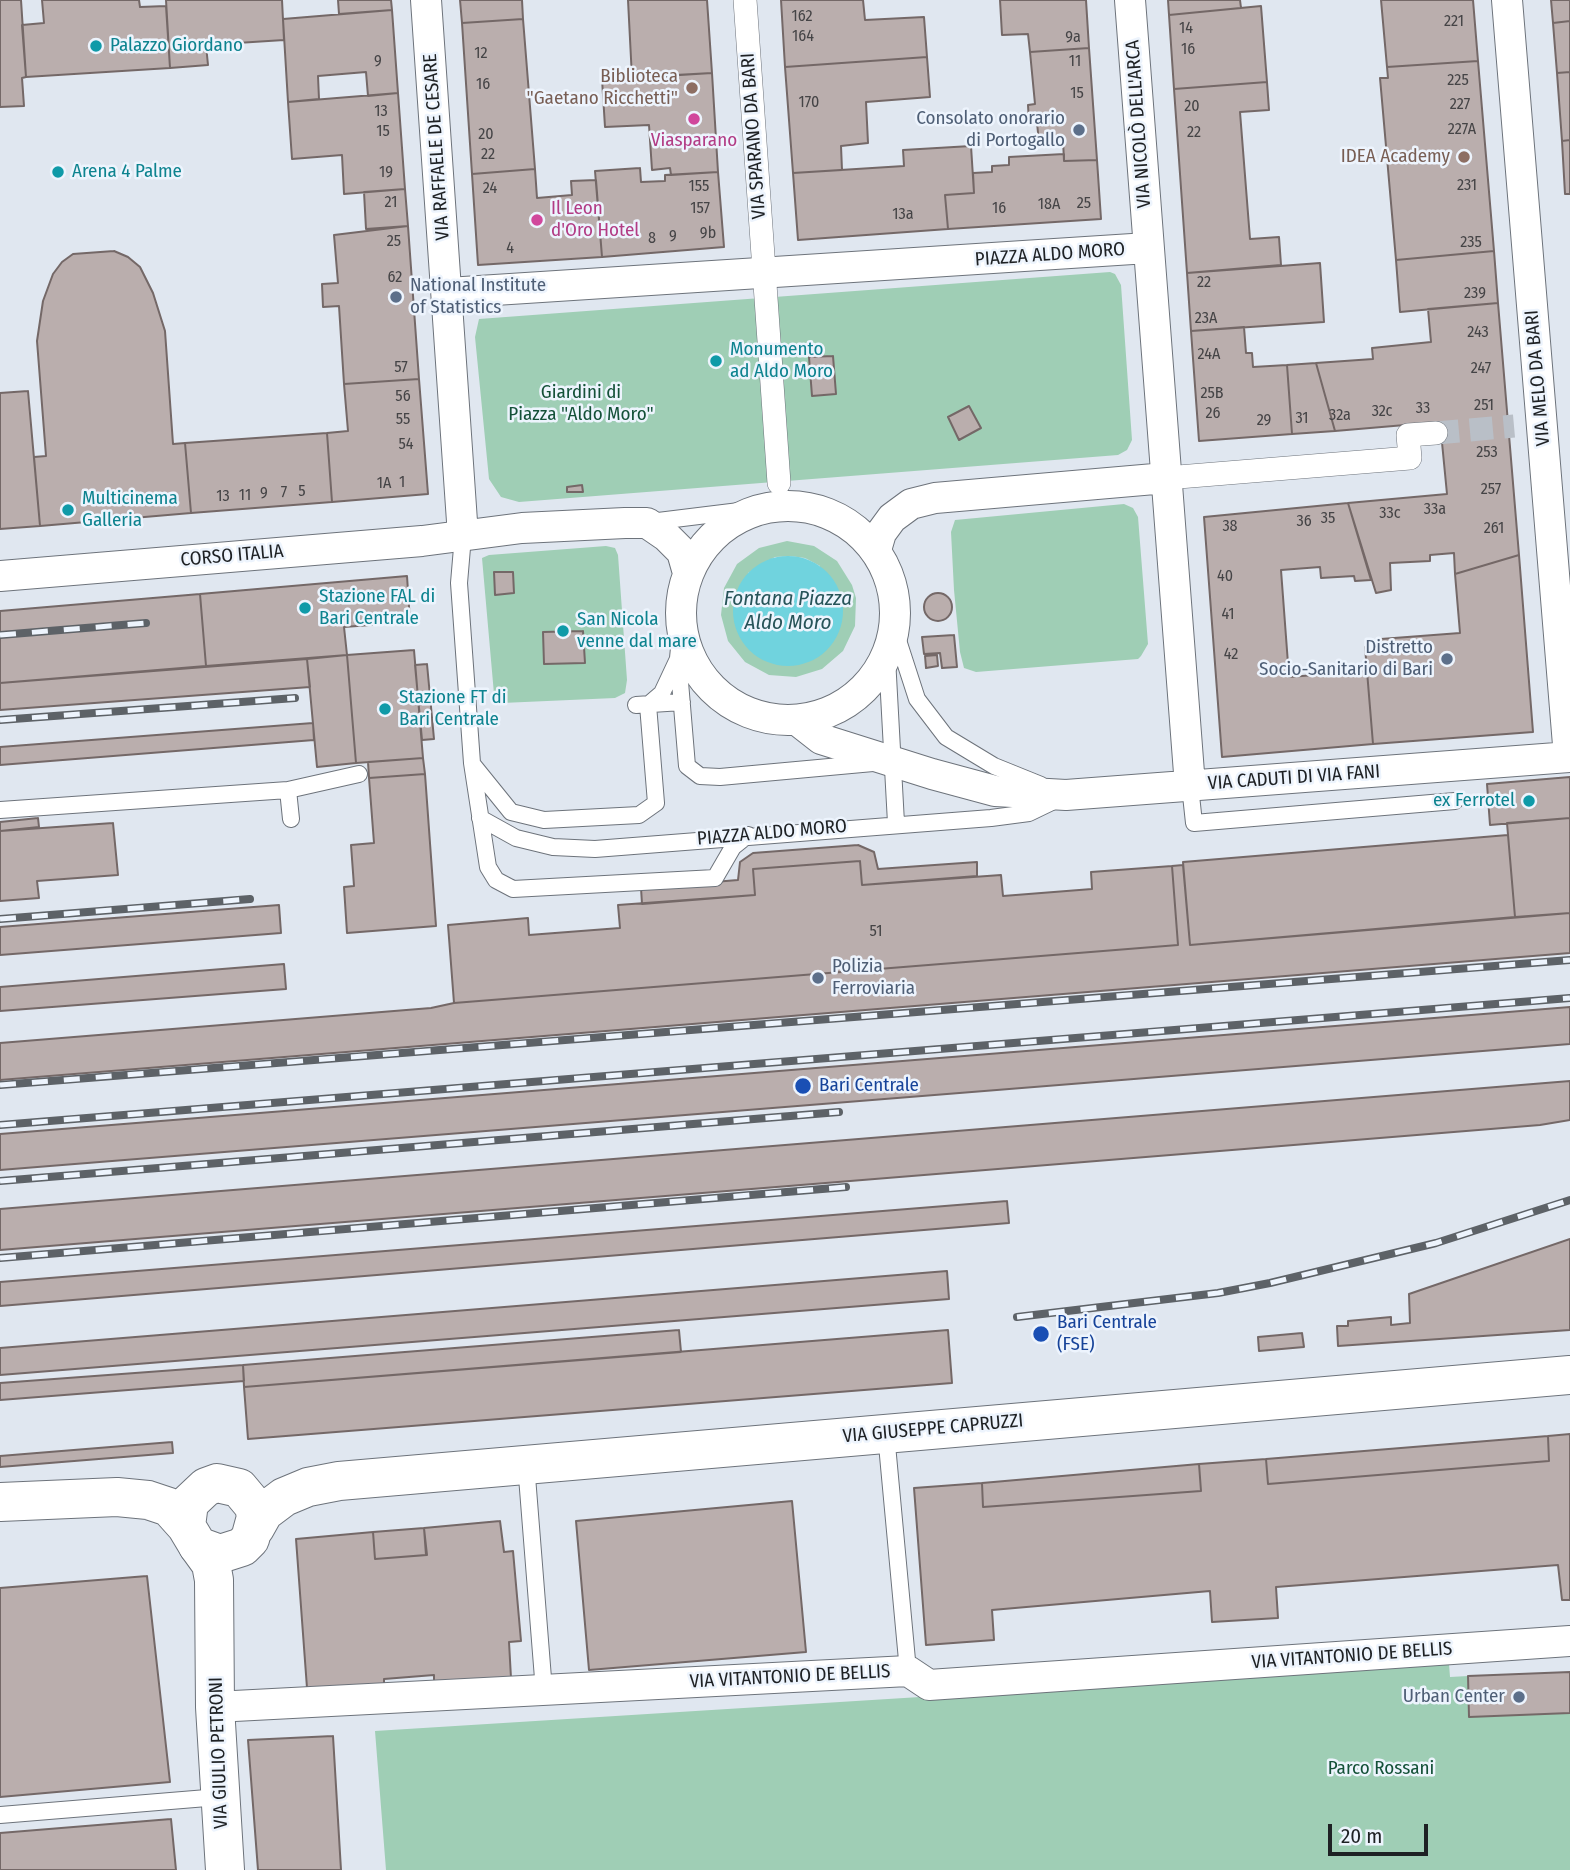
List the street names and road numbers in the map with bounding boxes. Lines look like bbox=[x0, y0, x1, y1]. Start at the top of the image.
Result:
street label: VIA NICOLÒ DELL'ARCA bbox=[1122, 39, 1156, 209]
street label: VIA SPARANO DA BARI bbox=[737, 52, 771, 220]
street label: VIA RAFFAELE DE CESARE bbox=[419, 53, 455, 241]
street label: PIAZZA ALDO MORO bbox=[974, 238, 1126, 272]
street label: VIA MELO DA BARI bbox=[1521, 309, 1555, 447]
street label: CORSO ITALIA bbox=[179, 540, 285, 572]
street label: VIA CADUTI DI VIA FANI bbox=[1207, 761, 1381, 795]
street label: PIAZZA ALDO MORO bbox=[696, 815, 848, 851]
street label: VIA GIUSEPPE CAPRUZZI bbox=[842, 1410, 1024, 1448]
street label: VIA VITANTONIO DE BELLIS bbox=[1251, 1638, 1453, 1674]
street label: VIA VITANTONIO DE BELLIS bbox=[689, 1660, 891, 1694]
street label: VIA GIULIO PETRONI bbox=[205, 1677, 233, 1829]

